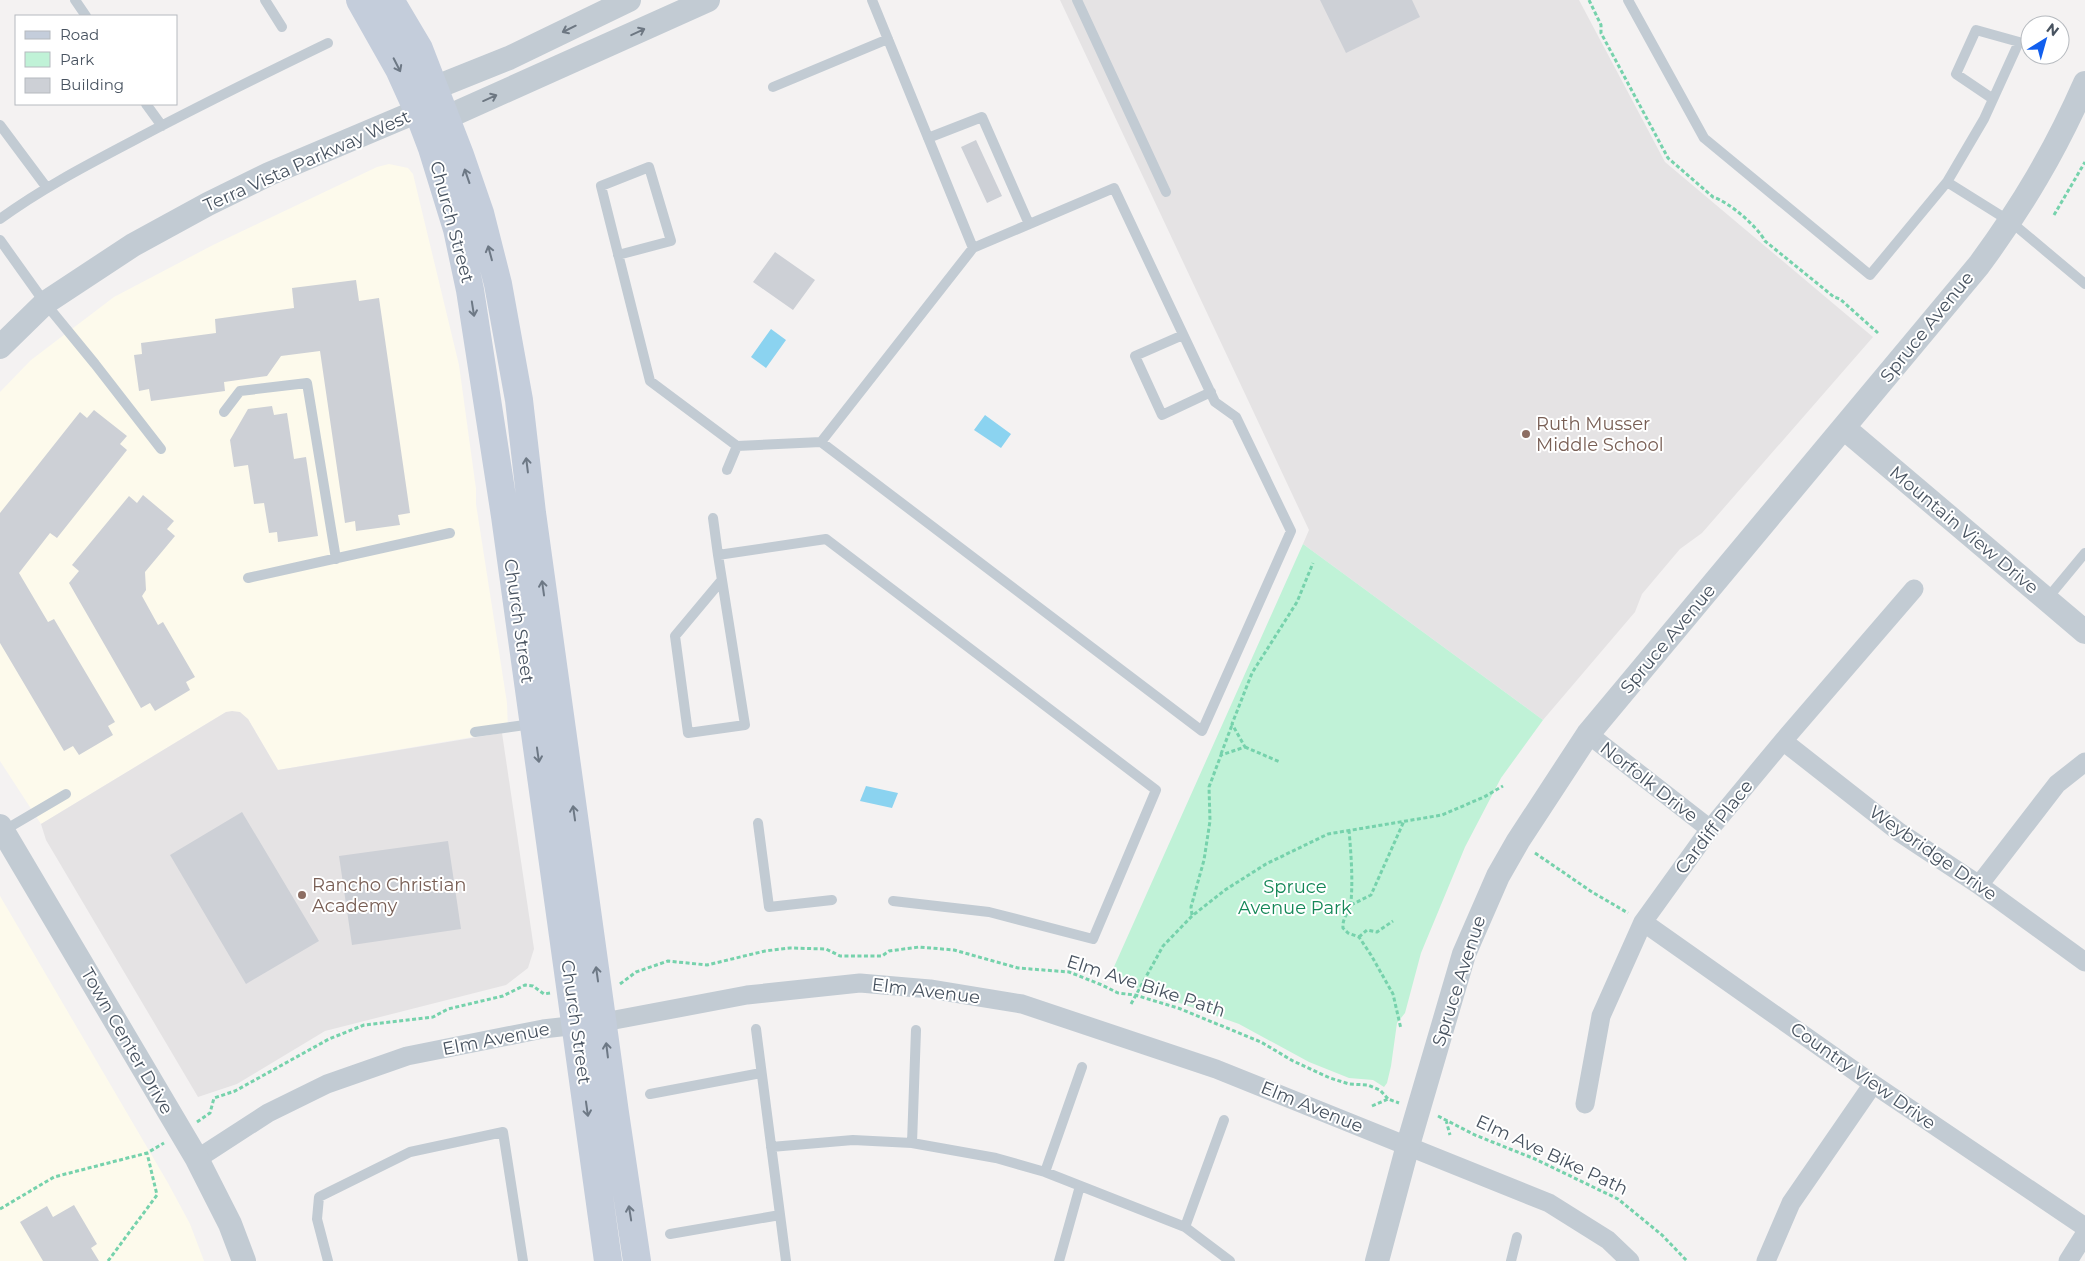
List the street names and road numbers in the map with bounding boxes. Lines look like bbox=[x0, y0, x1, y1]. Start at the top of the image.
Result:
street label: Terra Vista Parkway West bbox=[200, 105, 414, 217]
street label: Church Street bbox=[425, 159, 479, 285]
street label: Spruce Avenue bbox=[1876, 267, 1978, 387]
street label: Mountain View Drive bbox=[1885, 461, 2043, 599]
street label: Church Street bbox=[499, 557, 539, 685]
street label: Spruce Avenue bbox=[1616, 580, 1720, 698]
street label: Norfolk Drive bbox=[1596, 737, 1702, 827]
street label: Cardiff Place bbox=[1670, 775, 1758, 878]
street label: Weybridge Drive bbox=[1865, 801, 2001, 905]
street label: Spruce Avenue bbox=[1428, 913, 1491, 1049]
street label: Elm Ave Bike Path bbox=[1064, 950, 1228, 1022]
street label: Church Street bbox=[556, 958, 596, 1086]
street label: Town Center Drive bbox=[76, 964, 178, 1118]
street label: Elm Avenue bbox=[871, 973, 981, 1009]
street label: Elm Avenue bbox=[441, 1018, 552, 1060]
street label: Country View Drive bbox=[1786, 1018, 1940, 1134]
street label: Elm Avenue bbox=[1258, 1076, 1367, 1138]
street label: Elm Ave Bike Path bbox=[1472, 1110, 1632, 1200]

